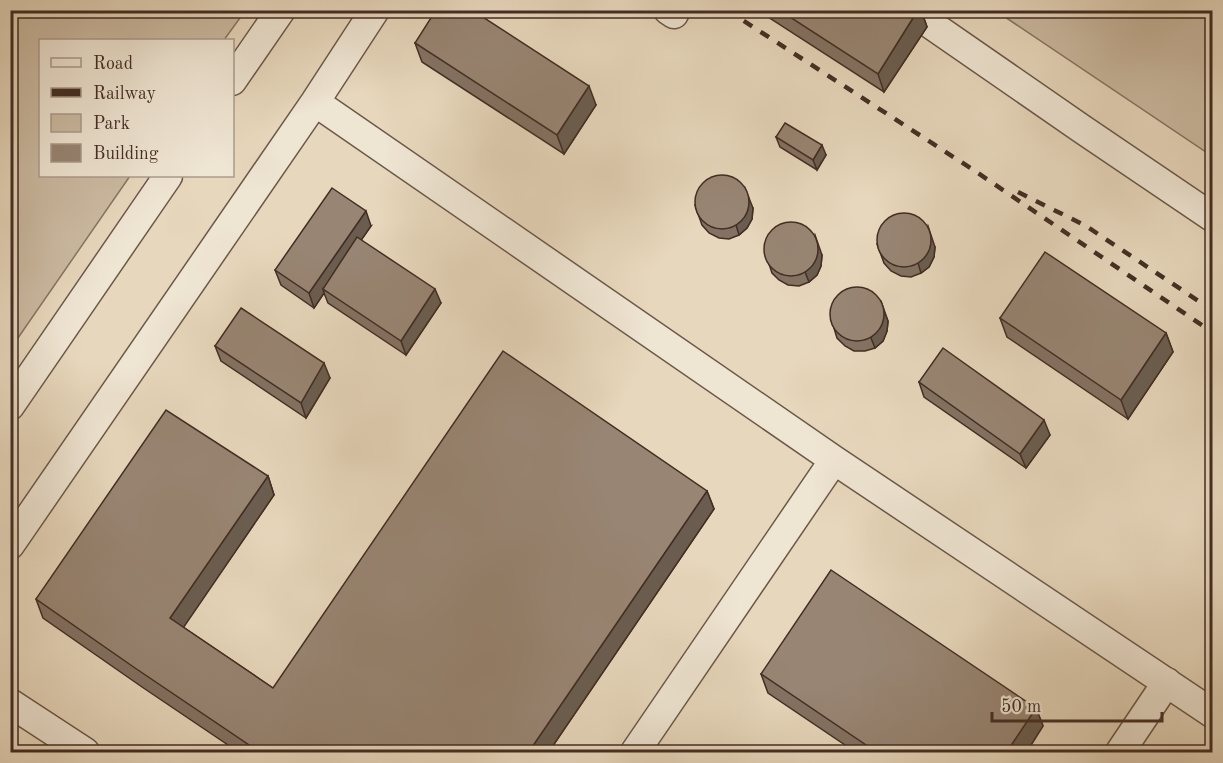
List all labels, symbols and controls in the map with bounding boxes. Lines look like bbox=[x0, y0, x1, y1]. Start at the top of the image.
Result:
legend bbox=[39, 39, 234, 177]
text: Road bbox=[93, 55, 133, 73]
text: Railway bbox=[93, 85, 156, 103]
text: Park bbox=[93, 115, 130, 133]
text: Building bbox=[93, 145, 159, 163]
scale bar bbox=[992, 685, 1162, 723]
text: 50 m bbox=[1001, 698, 1041, 716]

